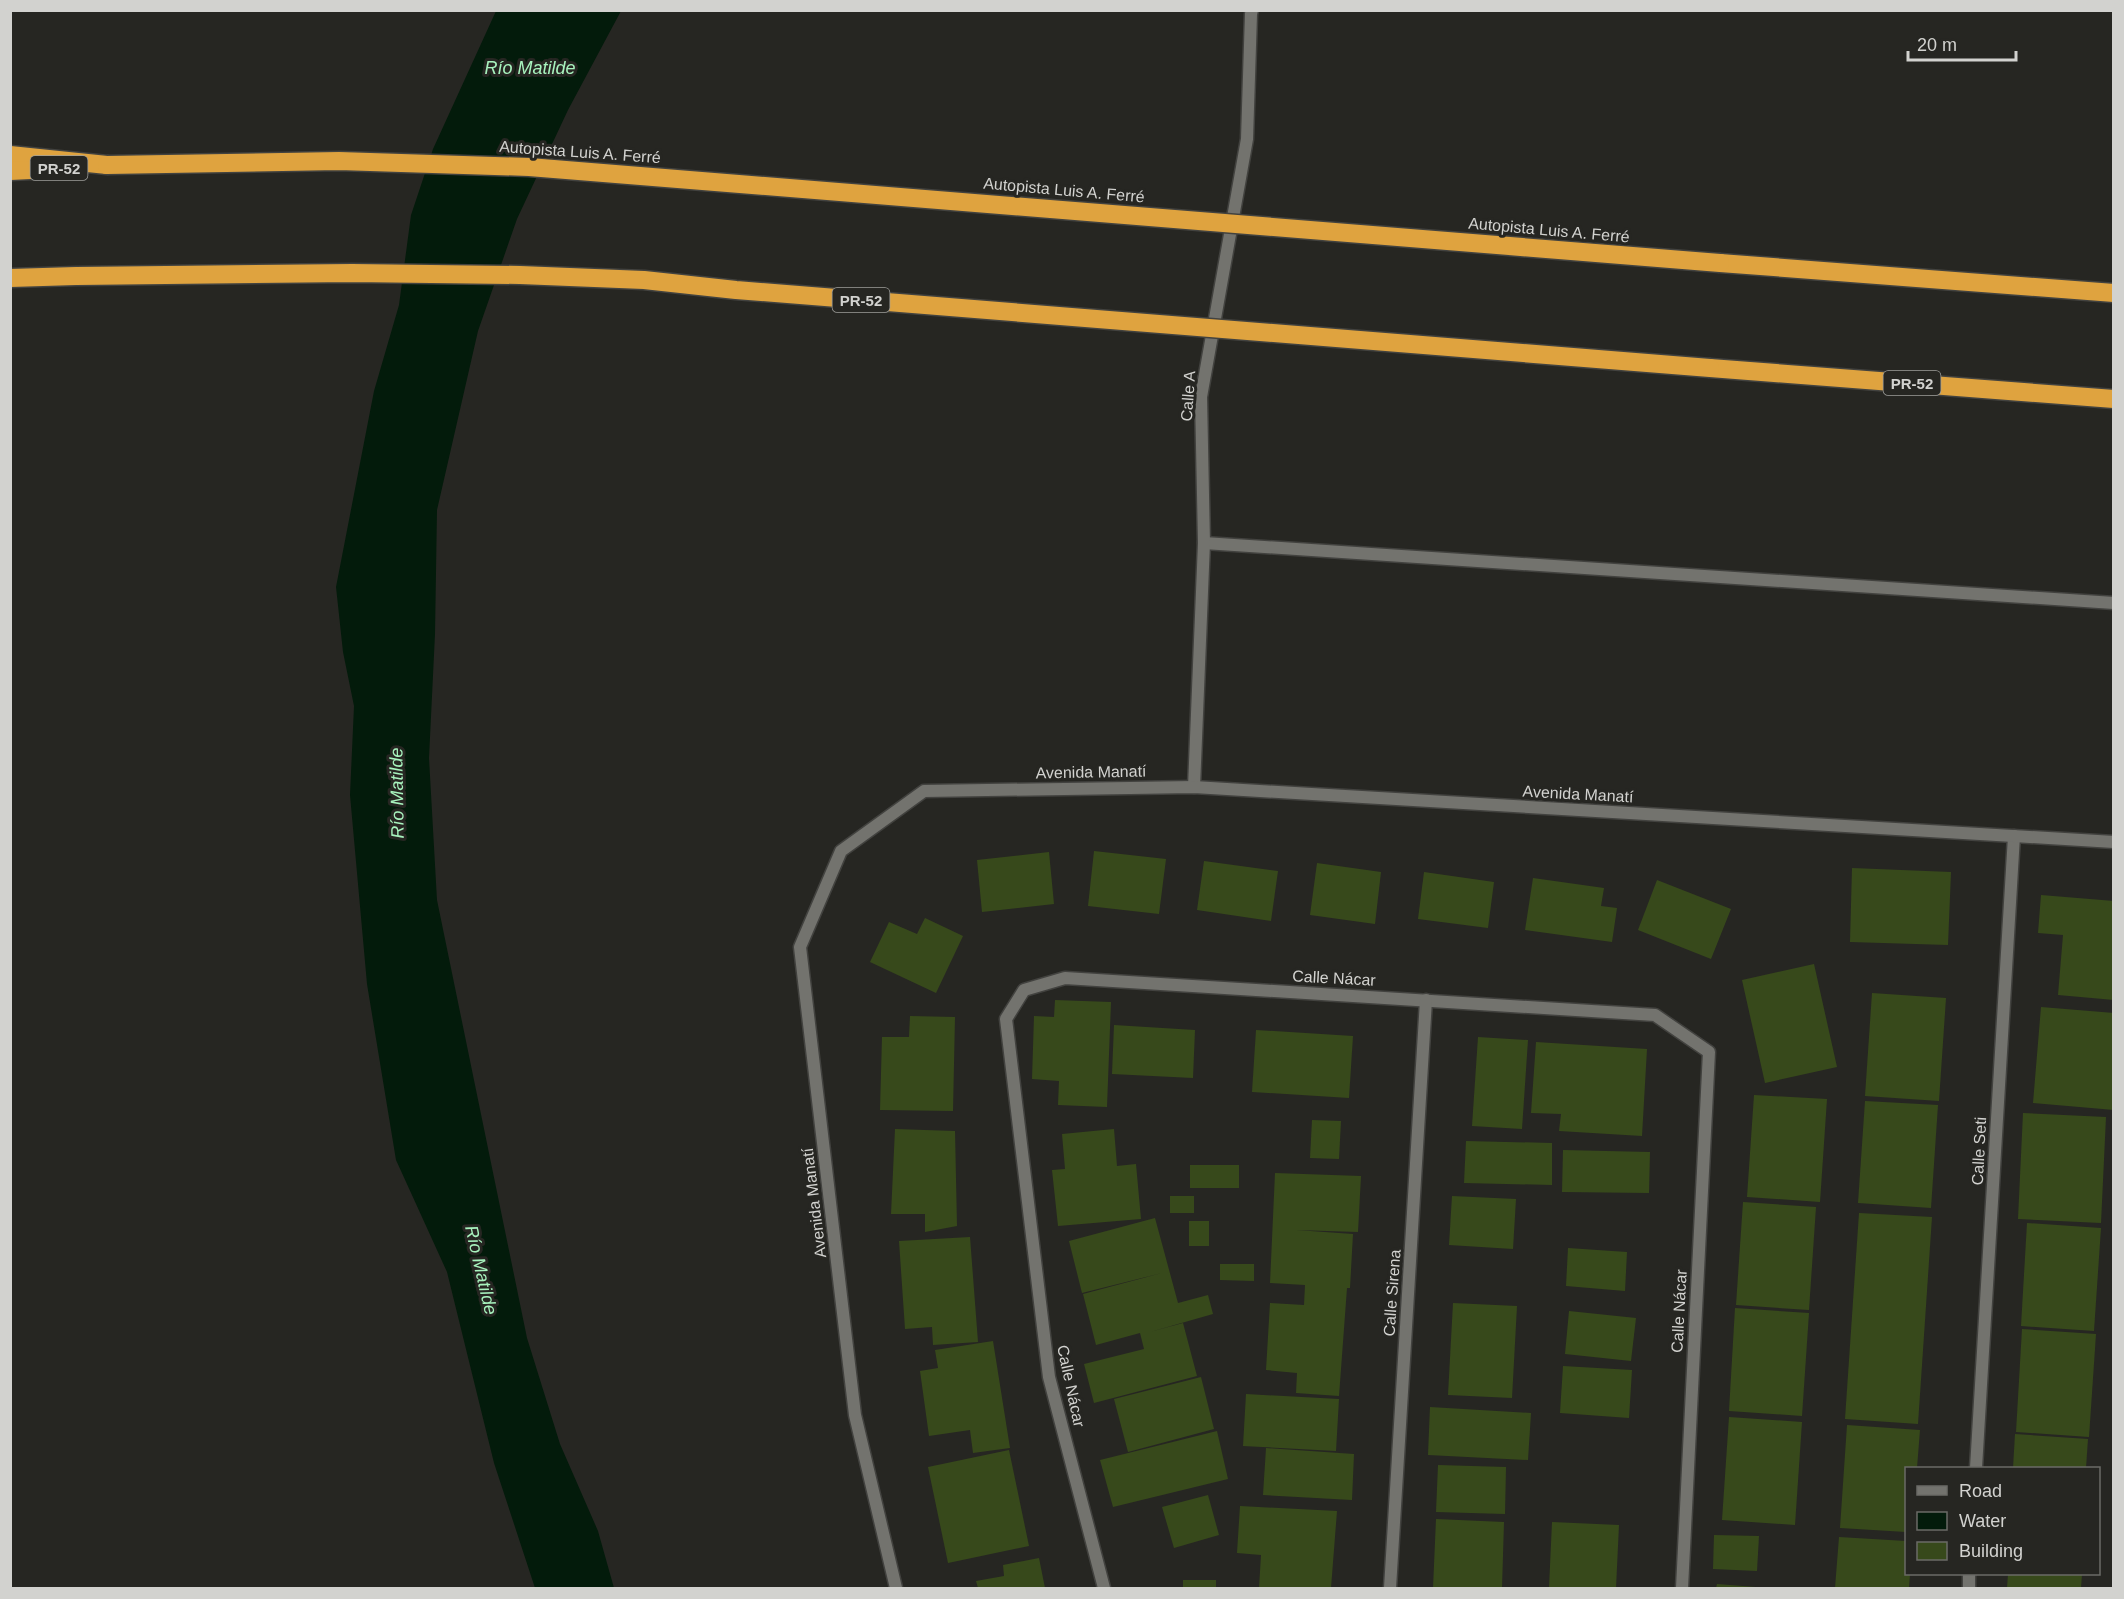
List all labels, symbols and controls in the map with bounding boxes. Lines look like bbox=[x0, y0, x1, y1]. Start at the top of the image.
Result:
scale bar bbox=[1908, 24, 2016, 62]
text: 20 m bbox=[1917, 35, 1957, 55]
water label: Río Matilde bbox=[484, 58, 576, 78]
street label: Autopista Luis A. Ferré bbox=[499, 138, 661, 166]
road number: PR-52 bbox=[31, 156, 88, 180]
street label: Autopista Luis A. Ferré bbox=[983, 174, 1145, 206]
street label: Autopista Luis A. Ferré bbox=[1468, 214, 1630, 246]
road number: PR-52 bbox=[832, 288, 890, 312]
street label: Calle A bbox=[1178, 370, 1198, 422]
road number: PR-52 bbox=[1884, 371, 1940, 395]
water label: Río Matilde bbox=[386, 747, 408, 839]
street label: Avenida Manatí bbox=[1035, 763, 1147, 781]
street label: Avenida Manatí bbox=[1522, 783, 1634, 805]
street label: Calle Nácar bbox=[1292, 967, 1377, 989]
street label: Calle Seti bbox=[1969, 1116, 1989, 1186]
street label: Avenida Manatí bbox=[799, 1146, 829, 1259]
water label: Río Matilde bbox=[461, 1223, 501, 1317]
street label: Calle Sirena bbox=[1380, 1249, 1404, 1337]
street label: Calle Nácar bbox=[1668, 1268, 1690, 1353]
street label: Calle Nácar bbox=[1054, 1343, 1088, 1429]
legend bbox=[1905, 1467, 2100, 1575]
text: Road bbox=[1959, 1481, 2002, 1501]
text: Water bbox=[1959, 1511, 2006, 1531]
text: Building bbox=[1959, 1541, 2023, 1561]

